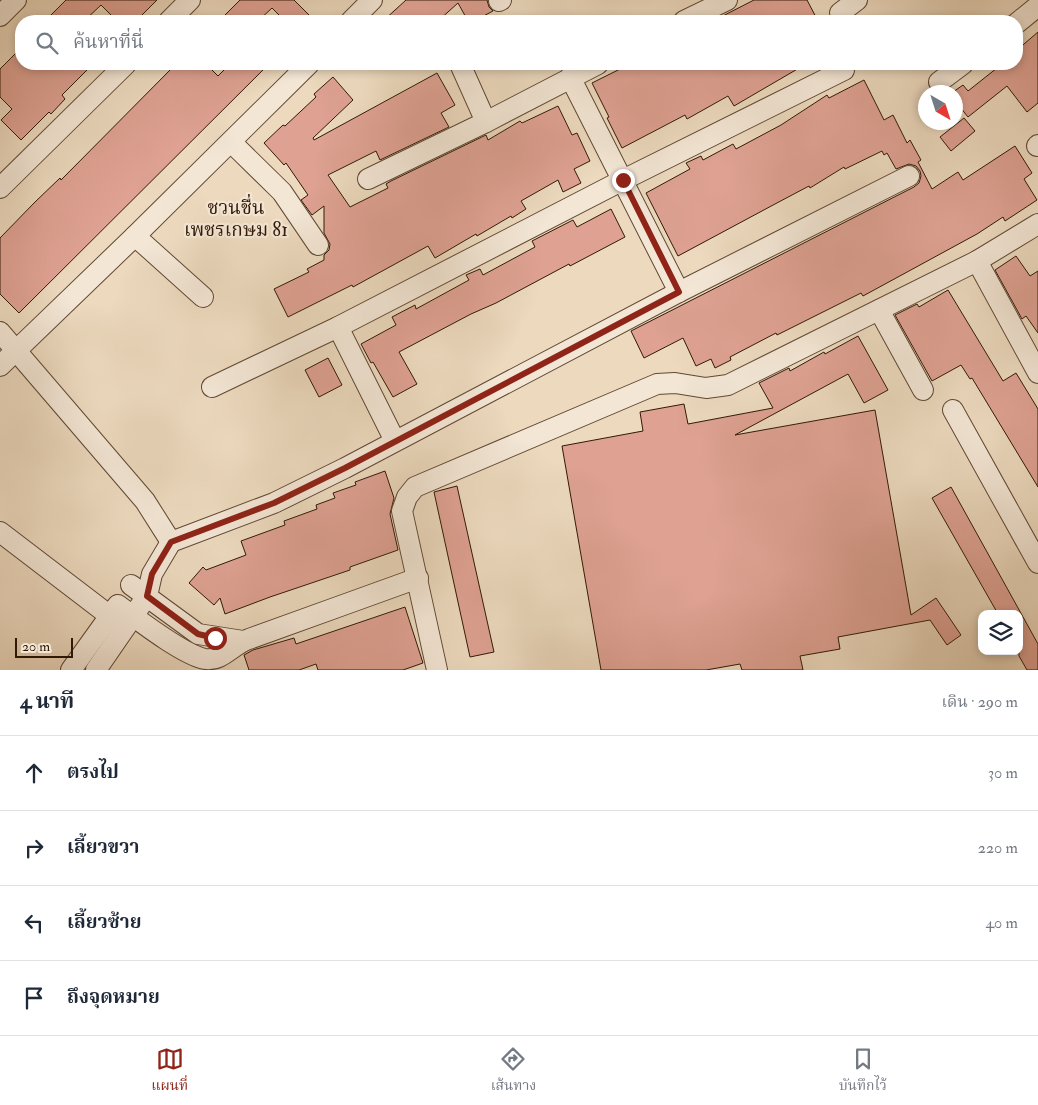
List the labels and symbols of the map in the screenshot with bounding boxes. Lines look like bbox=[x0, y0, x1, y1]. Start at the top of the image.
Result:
north arrow bbox=[918, 85, 963, 130]
route end bbox=[612, 169, 635, 192]
district label: ชวนชื่น เพชรเกษม 81 bbox=[184, 193, 288, 242]
route start bbox=[204, 627, 227, 650]
scale bar bbox=[15, 635, 72, 658]

